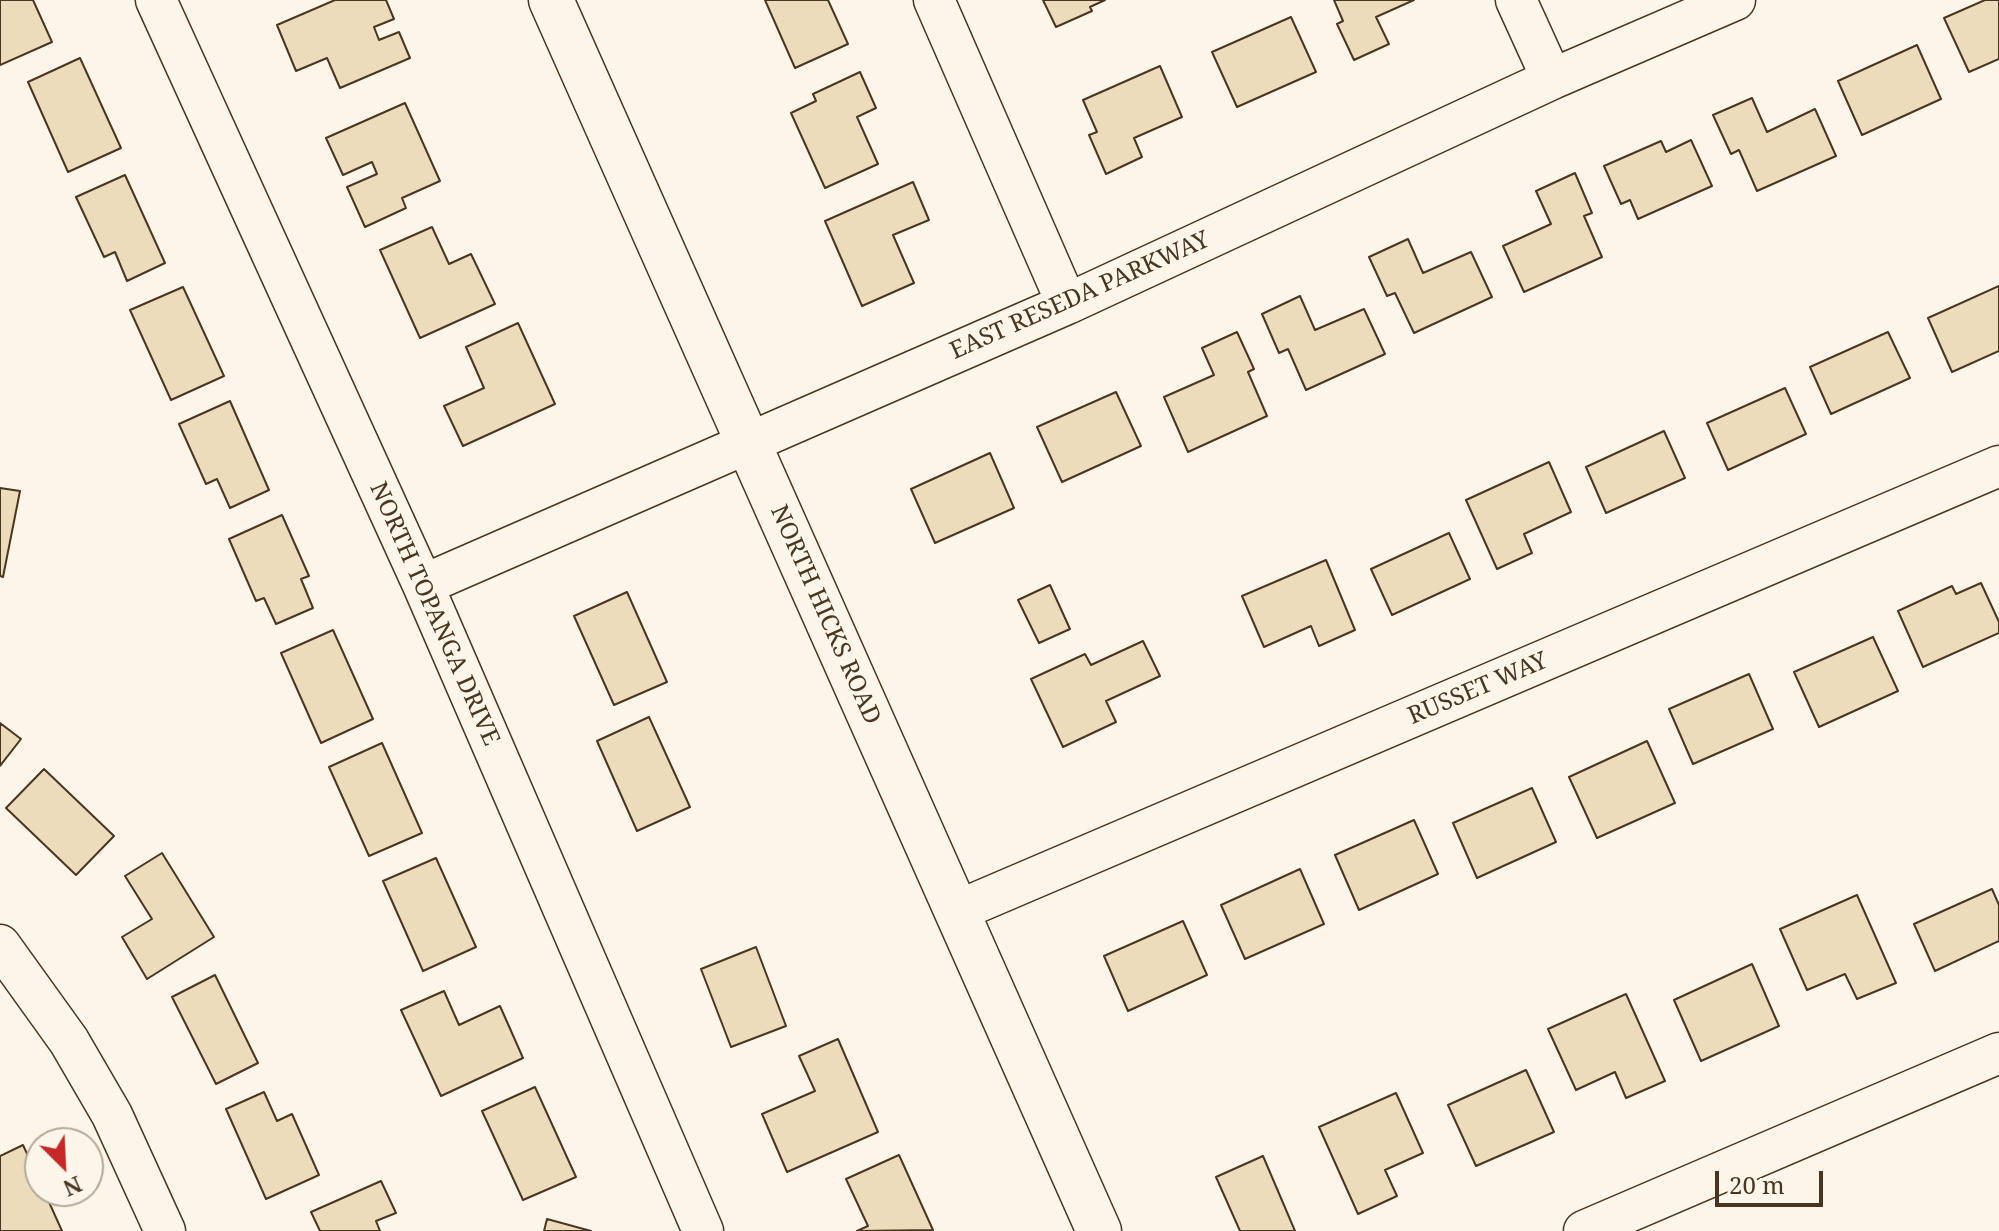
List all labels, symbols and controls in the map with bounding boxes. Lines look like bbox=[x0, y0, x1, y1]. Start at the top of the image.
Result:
street label: EAST RESEDA PARKWAY bbox=[946, 226, 1214, 366]
street label: NORTH TOPANGA DRIVE bbox=[363, 478, 505, 750]
street label: NORTH HICKS ROAD bbox=[764, 501, 886, 729]
street label: RUSSET WAY bbox=[1404, 647, 1552, 731]
north arrow bbox=[24, 1127, 104, 1207]
scale bar bbox=[1719, 1155, 1827, 1205]
text: 20 m bbox=[1729, 1168, 1785, 1201]
text: N bbox=[59, 1170, 87, 1204]

